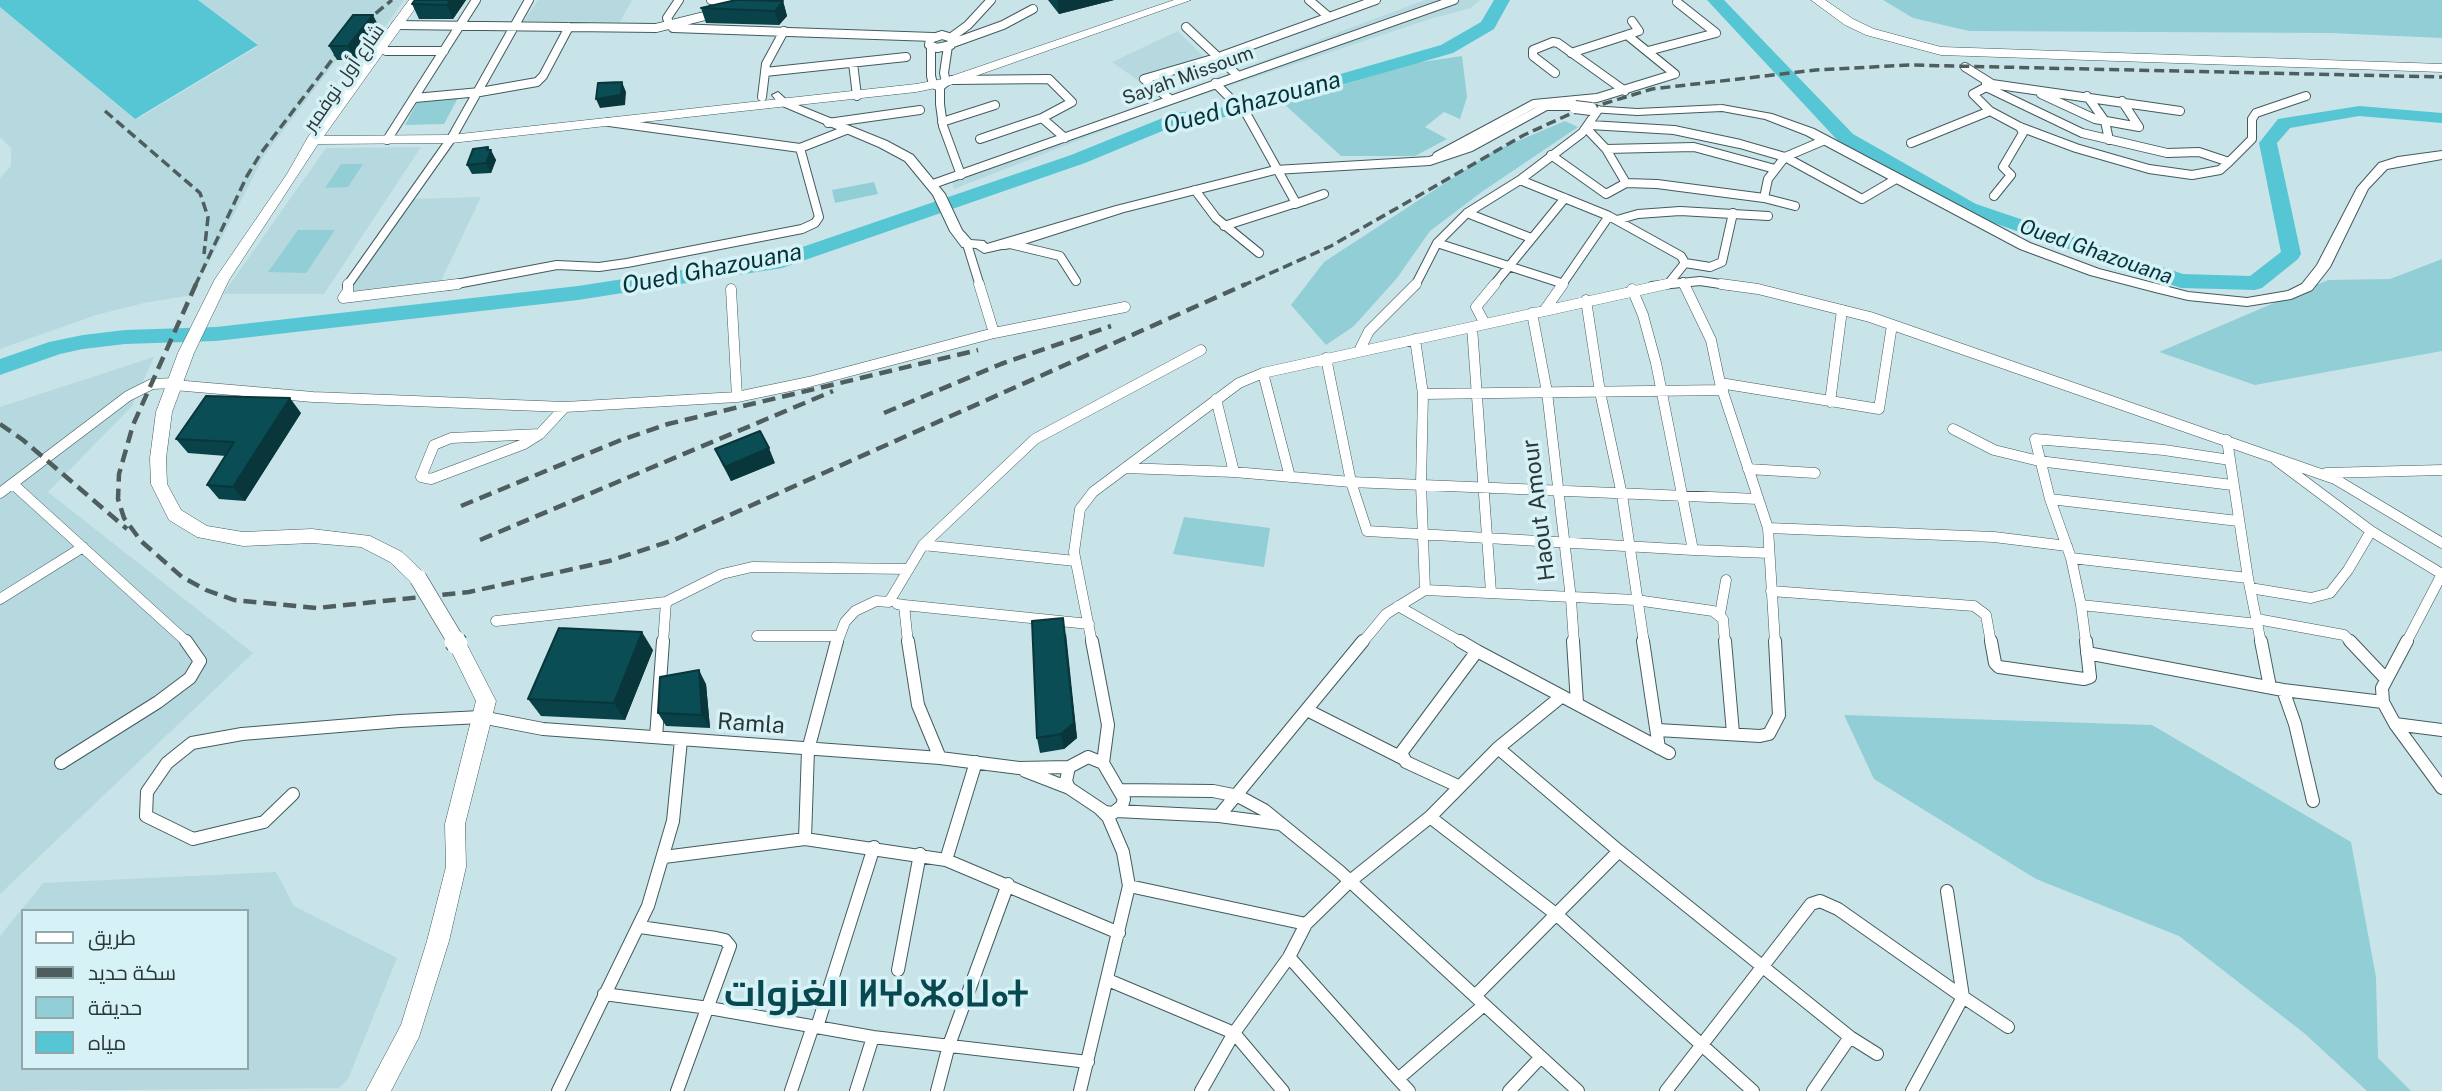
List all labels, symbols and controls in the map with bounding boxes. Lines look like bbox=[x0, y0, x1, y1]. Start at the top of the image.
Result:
street label: شارع أول نوفمبر bbox=[299, 20, 389, 136]
street label: Sayah Missoum bbox=[1119, 42, 1257, 110]
water label: Oued Ghazouana bbox=[1160, 65, 1344, 141]
water label: Oued Ghazouana bbox=[2016, 214, 2176, 290]
water label: Oued Ghazouana bbox=[620, 237, 804, 301]
street label: Haout Amour bbox=[1517, 437, 1561, 583]
street label: Ramla bbox=[716, 708, 786, 740]
legend bbox=[21, 909, 248, 1070]
text: طريق bbox=[88, 925, 136, 950]
text: سكة حديد bbox=[88, 960, 176, 985]
district label: الغزوات ⵍⵖⴰⵣⴰⵡⴰⵜ bbox=[724, 973, 1028, 1017]
text: حديقة bbox=[88, 995, 142, 1020]
text: مياه bbox=[88, 1030, 126, 1055]

